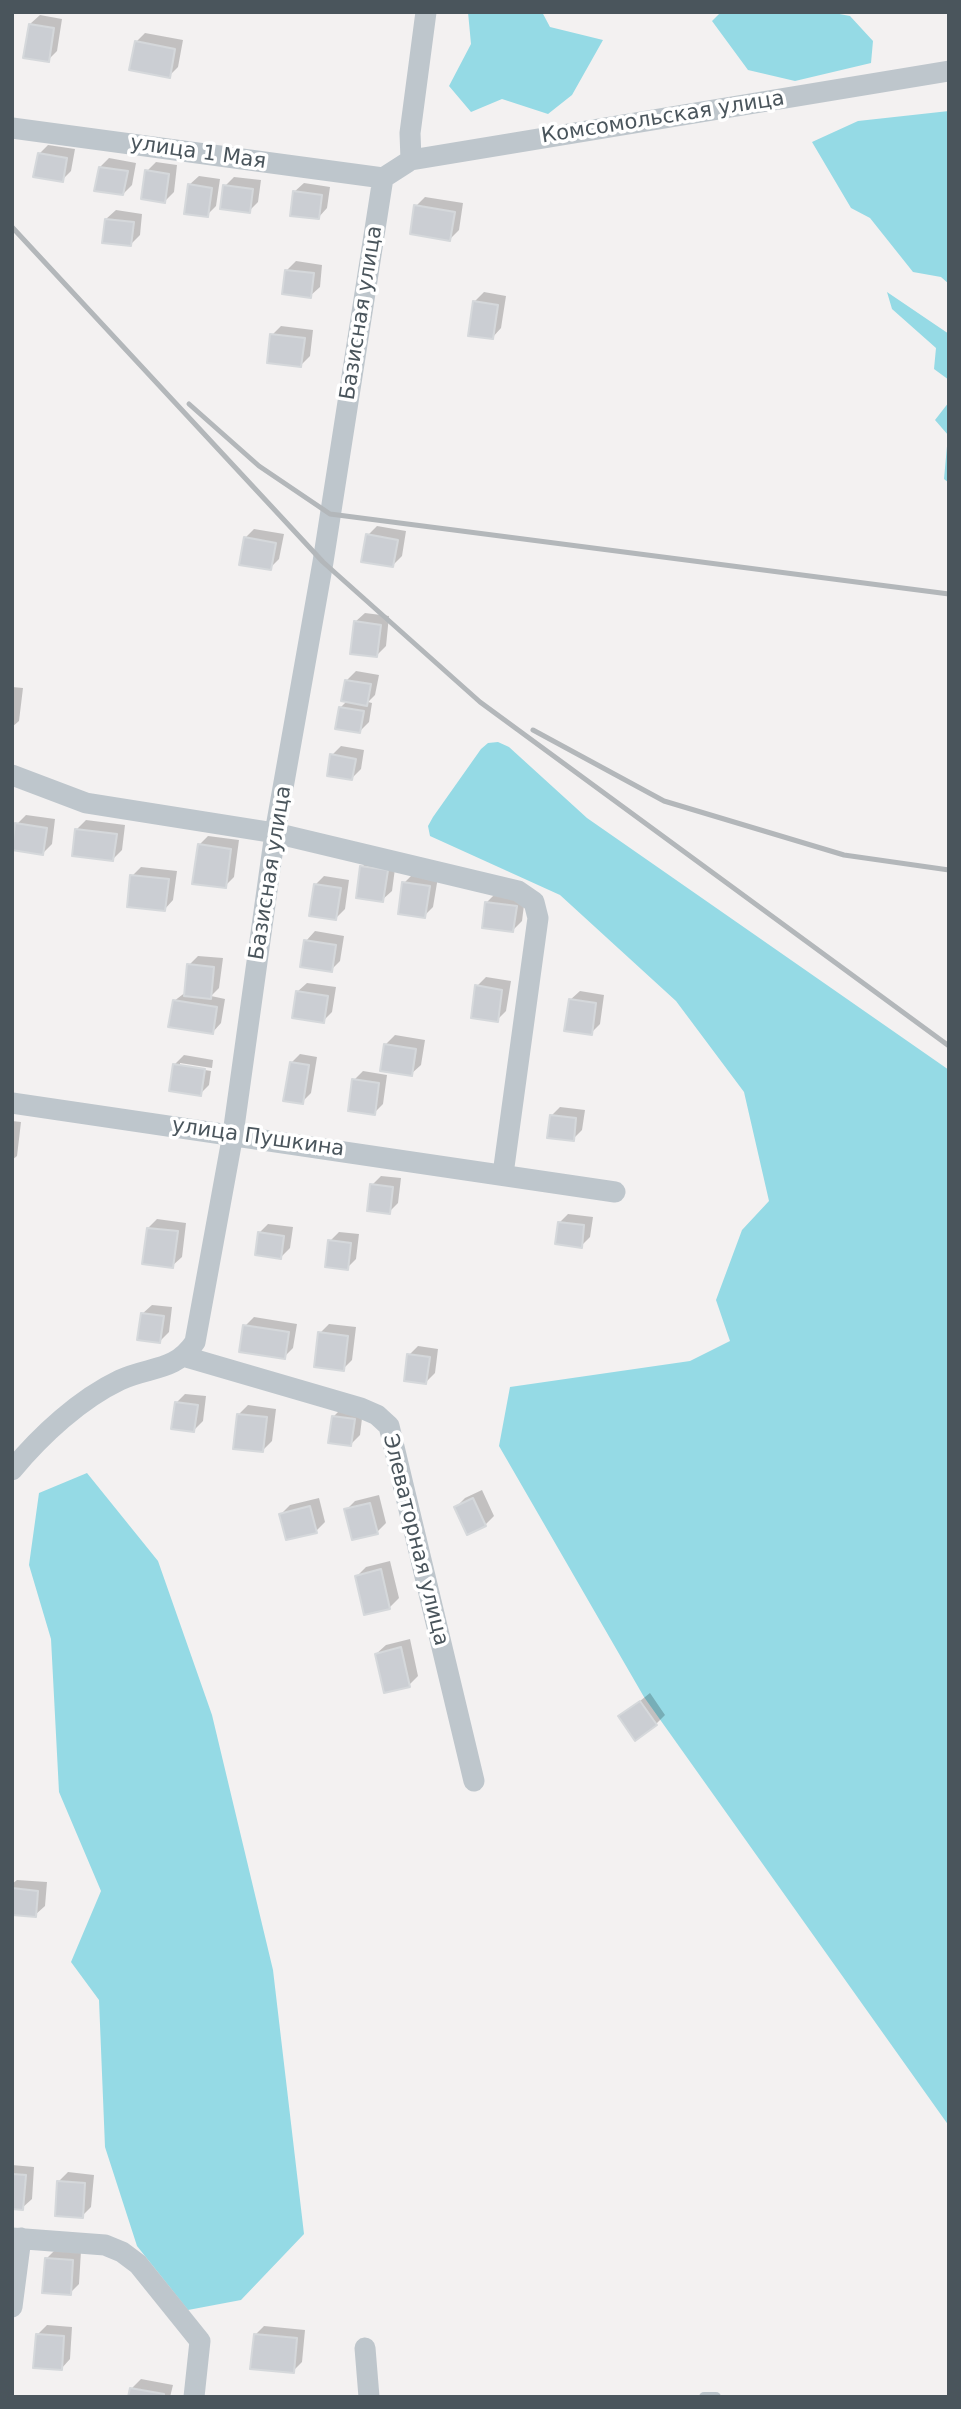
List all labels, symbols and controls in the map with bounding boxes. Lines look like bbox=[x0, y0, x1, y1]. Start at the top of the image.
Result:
street label: Комсомольская улица bbox=[540, 86, 786, 150]
street label: улица 1 Мая bbox=[128, 131, 268, 175]
street label: Базисная улица bbox=[336, 224, 388, 402]
street label: Базисная улица bbox=[245, 784, 297, 962]
street label: улица Пушкина bbox=[170, 1113, 346, 1163]
street label: Элеваторная улица bbox=[376, 1432, 454, 1648]

